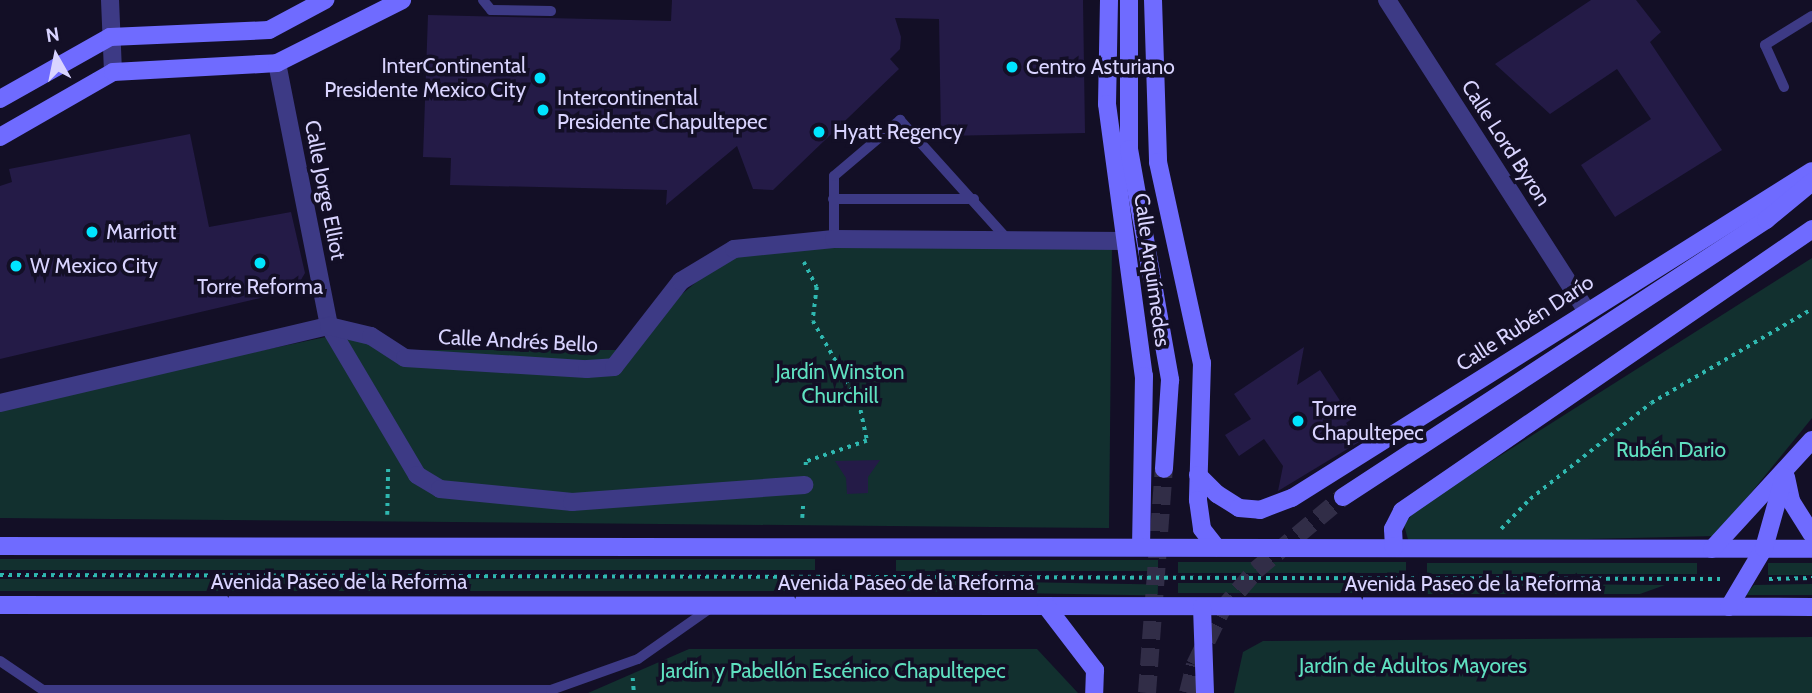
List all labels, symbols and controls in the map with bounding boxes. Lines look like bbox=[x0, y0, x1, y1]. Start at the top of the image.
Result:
north arrow bbox=[21, 21, 91, 91]
text: N bbox=[44, 22, 61, 47]
place label: InterContinental Presidente Mexico City bbox=[324, 53, 526, 103]
place label: Centro Asturiano bbox=[1026, 54, 1175, 80]
marker: Centro Asturiano bbox=[1004, 59, 1020, 75]
marker: InterContinental Presidente Mexico City bbox=[532, 70, 548, 86]
street label: Calle Lord Byron bbox=[1456, 75, 1556, 211]
place label: Intercontinental Presidente Chapultepec bbox=[557, 85, 767, 135]
marker: Intercontinental Presidente Chapultepec bbox=[535, 102, 551, 118]
street label: Calle Jorge Elliot bbox=[299, 118, 351, 262]
place label: Hyatt Regency bbox=[833, 119, 963, 145]
marker: Hyatt Regency bbox=[811, 124, 827, 140]
street label: Calle Arquímedes bbox=[1129, 191, 1175, 349]
place label: Marriott bbox=[106, 219, 176, 245]
marker: Marriott bbox=[84, 224, 100, 240]
place label: W Mexico City bbox=[30, 253, 158, 279]
marker: Torre Reforma bbox=[252, 255, 268, 271]
marker: W Mexico City bbox=[8, 258, 24, 274]
street label: Calle Rubén Darío bbox=[1452, 269, 1598, 377]
place label: Torre Reforma bbox=[197, 274, 323, 300]
street label: Calle Andrés Bello bbox=[438, 324, 598, 358]
park label: Jardín Winston Churchill bbox=[775, 359, 905, 409]
place label: Torre Chapultepec bbox=[1312, 396, 1424, 446]
marker: Torre Chapultepec bbox=[1290, 413, 1306, 429]
park label: Rubén Dario bbox=[1616, 437, 1726, 463]
street label: Avenida Paseo de la Reforma bbox=[211, 569, 467, 595]
street label: Avenida Paseo de la Reforma bbox=[778, 570, 1034, 596]
street label: Avenida Paseo de la Reforma bbox=[1345, 571, 1601, 597]
park label: Jardín de Adultos Mayores bbox=[1299, 653, 1527, 679]
park label: Jardín y Pabellón Escénico Chapultepec bbox=[660, 658, 1006, 684]

